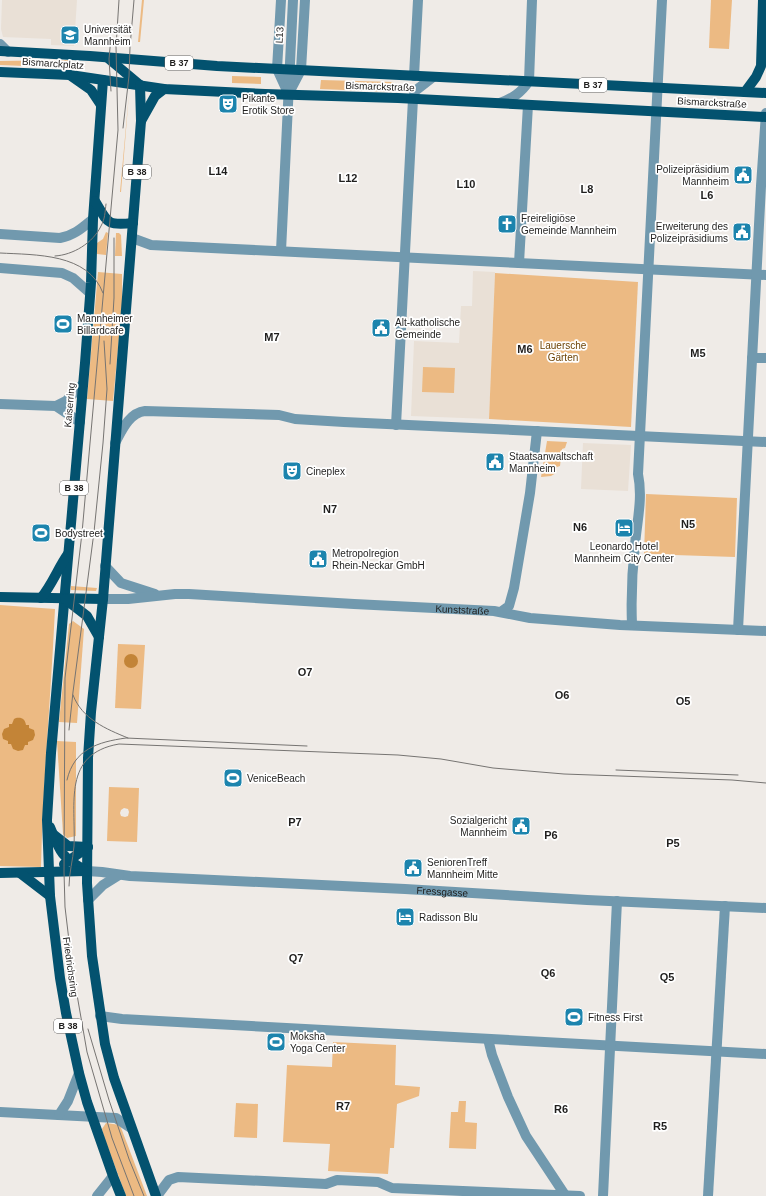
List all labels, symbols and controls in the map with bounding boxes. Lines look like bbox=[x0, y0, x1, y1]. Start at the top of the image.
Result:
school or university icon: Universität Mannheim bbox=[59, 24, 81, 46]
place label: Universität Mannheim bbox=[84, 24, 131, 47]
street label: L13 bbox=[274, 26, 285, 44]
street label: Bismarckplatz bbox=[22, 56, 84, 71]
road number: B 37 bbox=[165, 56, 193, 70]
road number: B 37 bbox=[579, 78, 607, 92]
street label: Bismarckstraße bbox=[345, 80, 415, 93]
theatre icon: Pikante Erotik Store bbox=[217, 93, 239, 115]
place label: Pikante Erotik Store bbox=[242, 93, 295, 116]
street label: Bismarckstraße bbox=[677, 95, 747, 110]
place label: Polizeipräsidium Mannheim bbox=[656, 164, 729, 187]
public building icon: Polizeipräsidium Mannheim bbox=[732, 164, 754, 186]
road number: B 38 bbox=[123, 165, 151, 179]
district label: L14 bbox=[209, 165, 228, 177]
district label: L12 bbox=[339, 172, 357, 184]
district label: L10 bbox=[457, 178, 475, 190]
district label: L8 bbox=[581, 183, 593, 195]
district label: L6 bbox=[701, 189, 713, 201]
church icon: Freireligiöse Gemeinde Mannheim bbox=[496, 213, 518, 235]
place label: Freireligiöse Gemeinde Mannheim bbox=[521, 213, 617, 236]
place label: Erweiterung des Polizeipräsidiums bbox=[650, 221, 728, 244]
public building icon: Erweiterung des Polizeipräsidiums bbox=[731, 221, 753, 243]
sports icon: Mannheimer Billardcafe bbox=[52, 313, 74, 335]
place label: Mannheimer Billardcafe bbox=[77, 313, 133, 336]
public building icon: Alt-katholische Gemeinde bbox=[370, 317, 392, 339]
place label: Alt-katholische Gemeinde bbox=[395, 317, 460, 340]
district label: M7 bbox=[264, 331, 280, 343]
park label: Lauersche Gärten bbox=[540, 340, 587, 363]
district label: M6 bbox=[517, 343, 533, 355]
district label: M5 bbox=[690, 347, 706, 359]
street label: Kaiserring bbox=[62, 382, 77, 428]
public building icon: Staatsanwaltschaft Mannheim bbox=[484, 451, 506, 473]
place label: Staatsanwaltschaft Mannheim bbox=[509, 451, 593, 474]
theatre icon: Cineplex bbox=[281, 460, 303, 482]
place label: Cineplex bbox=[306, 466, 345, 477]
road number: B 38 bbox=[60, 481, 88, 495]
district label: N7 bbox=[323, 503, 337, 515]
hotel icon: Leonardo Hotel Mannheim City Center bbox=[613, 517, 635, 539]
district label: N5 bbox=[681, 518, 695, 530]
district label: N6 bbox=[573, 521, 587, 533]
sports icon: Bodystreet bbox=[30, 522, 52, 544]
place label: Bodystreet bbox=[55, 528, 103, 539]
place label: Leonardo Hotel Mannheim City Center bbox=[574, 541, 674, 564]
public building icon: Metropolregion Rhein-Neckar GmbH bbox=[307, 548, 329, 570]
place label: Metropolregion Rhein-Neckar GmbH bbox=[332, 548, 425, 571]
street label: Kunststraße bbox=[435, 603, 490, 617]
district label: O7 bbox=[298, 666, 312, 678]
district label: O6 bbox=[555, 689, 569, 701]
district label: O5 bbox=[676, 695, 690, 707]
sports icon: VeniceBeach bbox=[222, 767, 244, 789]
place label: VeniceBeach bbox=[247, 773, 305, 784]
place label: Sozialgericht Mannheim bbox=[450, 815, 507, 838]
public building icon: Sozialgericht Mannheim bbox=[510, 815, 532, 837]
district label: P7 bbox=[288, 816, 302, 828]
district label: P6 bbox=[544, 829, 558, 841]
district label: P5 bbox=[666, 837, 680, 849]
public building icon: SeniorenTreff Mannheim Mitte bbox=[402, 857, 424, 879]
place label: SeniorenTreff Mannheim Mitte bbox=[427, 857, 499, 880]
street label: Fressgasse bbox=[416, 885, 469, 899]
hotel icon: Radisson Blu bbox=[394, 906, 416, 928]
place label: Radisson Blu bbox=[419, 912, 478, 923]
street label: Friedrichsring bbox=[61, 936, 80, 998]
district label: Q7 bbox=[289, 952, 303, 964]
district label: Q6 bbox=[541, 967, 555, 979]
district label: Q5 bbox=[660, 971, 674, 983]
sports icon: Fitness First bbox=[563, 1006, 585, 1028]
place label: Fitness First bbox=[588, 1012, 643, 1023]
road number: B 38 bbox=[54, 1019, 82, 1033]
sports icon: Moksha Yoga Center bbox=[265, 1031, 287, 1053]
place label: Moksha Yoga Center bbox=[290, 1031, 346, 1054]
district label: R7 bbox=[336, 1100, 350, 1112]
district label: R6 bbox=[554, 1103, 568, 1115]
district label: R5 bbox=[653, 1120, 667, 1132]

